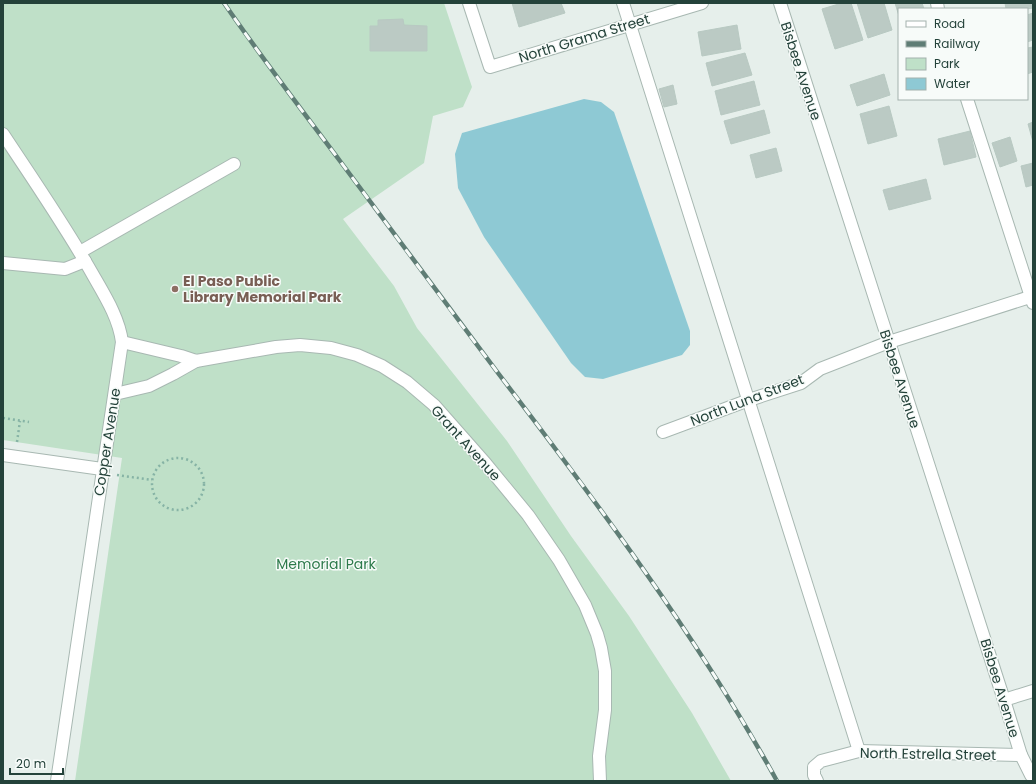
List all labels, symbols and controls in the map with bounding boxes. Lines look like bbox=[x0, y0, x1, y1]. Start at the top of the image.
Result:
legend bbox=[898, 8, 1028, 100]
street label: North Grama Street bbox=[516, 9, 652, 67]
text: Road bbox=[934, 15, 965, 32]
street label: Bisbee Avenue bbox=[776, 19, 826, 123]
text: Railway bbox=[934, 35, 980, 52]
text: Park bbox=[934, 55, 961, 72]
text: Water bbox=[934, 75, 971, 92]
place label: El Paso Public Library Memorial Park bbox=[183, 271, 342, 307]
marker: El Paso Public Library Memorial Park bbox=[170, 284, 180, 294]
street label: Bisbee Avenue bbox=[875, 327, 925, 431]
street label: North Luna Street bbox=[687, 369, 807, 431]
street label: Copper Avenue bbox=[89, 386, 125, 497]
street label: Grant Avenue bbox=[426, 401, 506, 486]
park label: Memorial Park bbox=[276, 554, 376, 574]
street label: Bisbee Avenue bbox=[975, 636, 1025, 740]
street label: North Estrella Street bbox=[860, 743, 996, 765]
scale bar bbox=[10, 750, 63, 776]
text: 20 m bbox=[16, 755, 46, 772]

